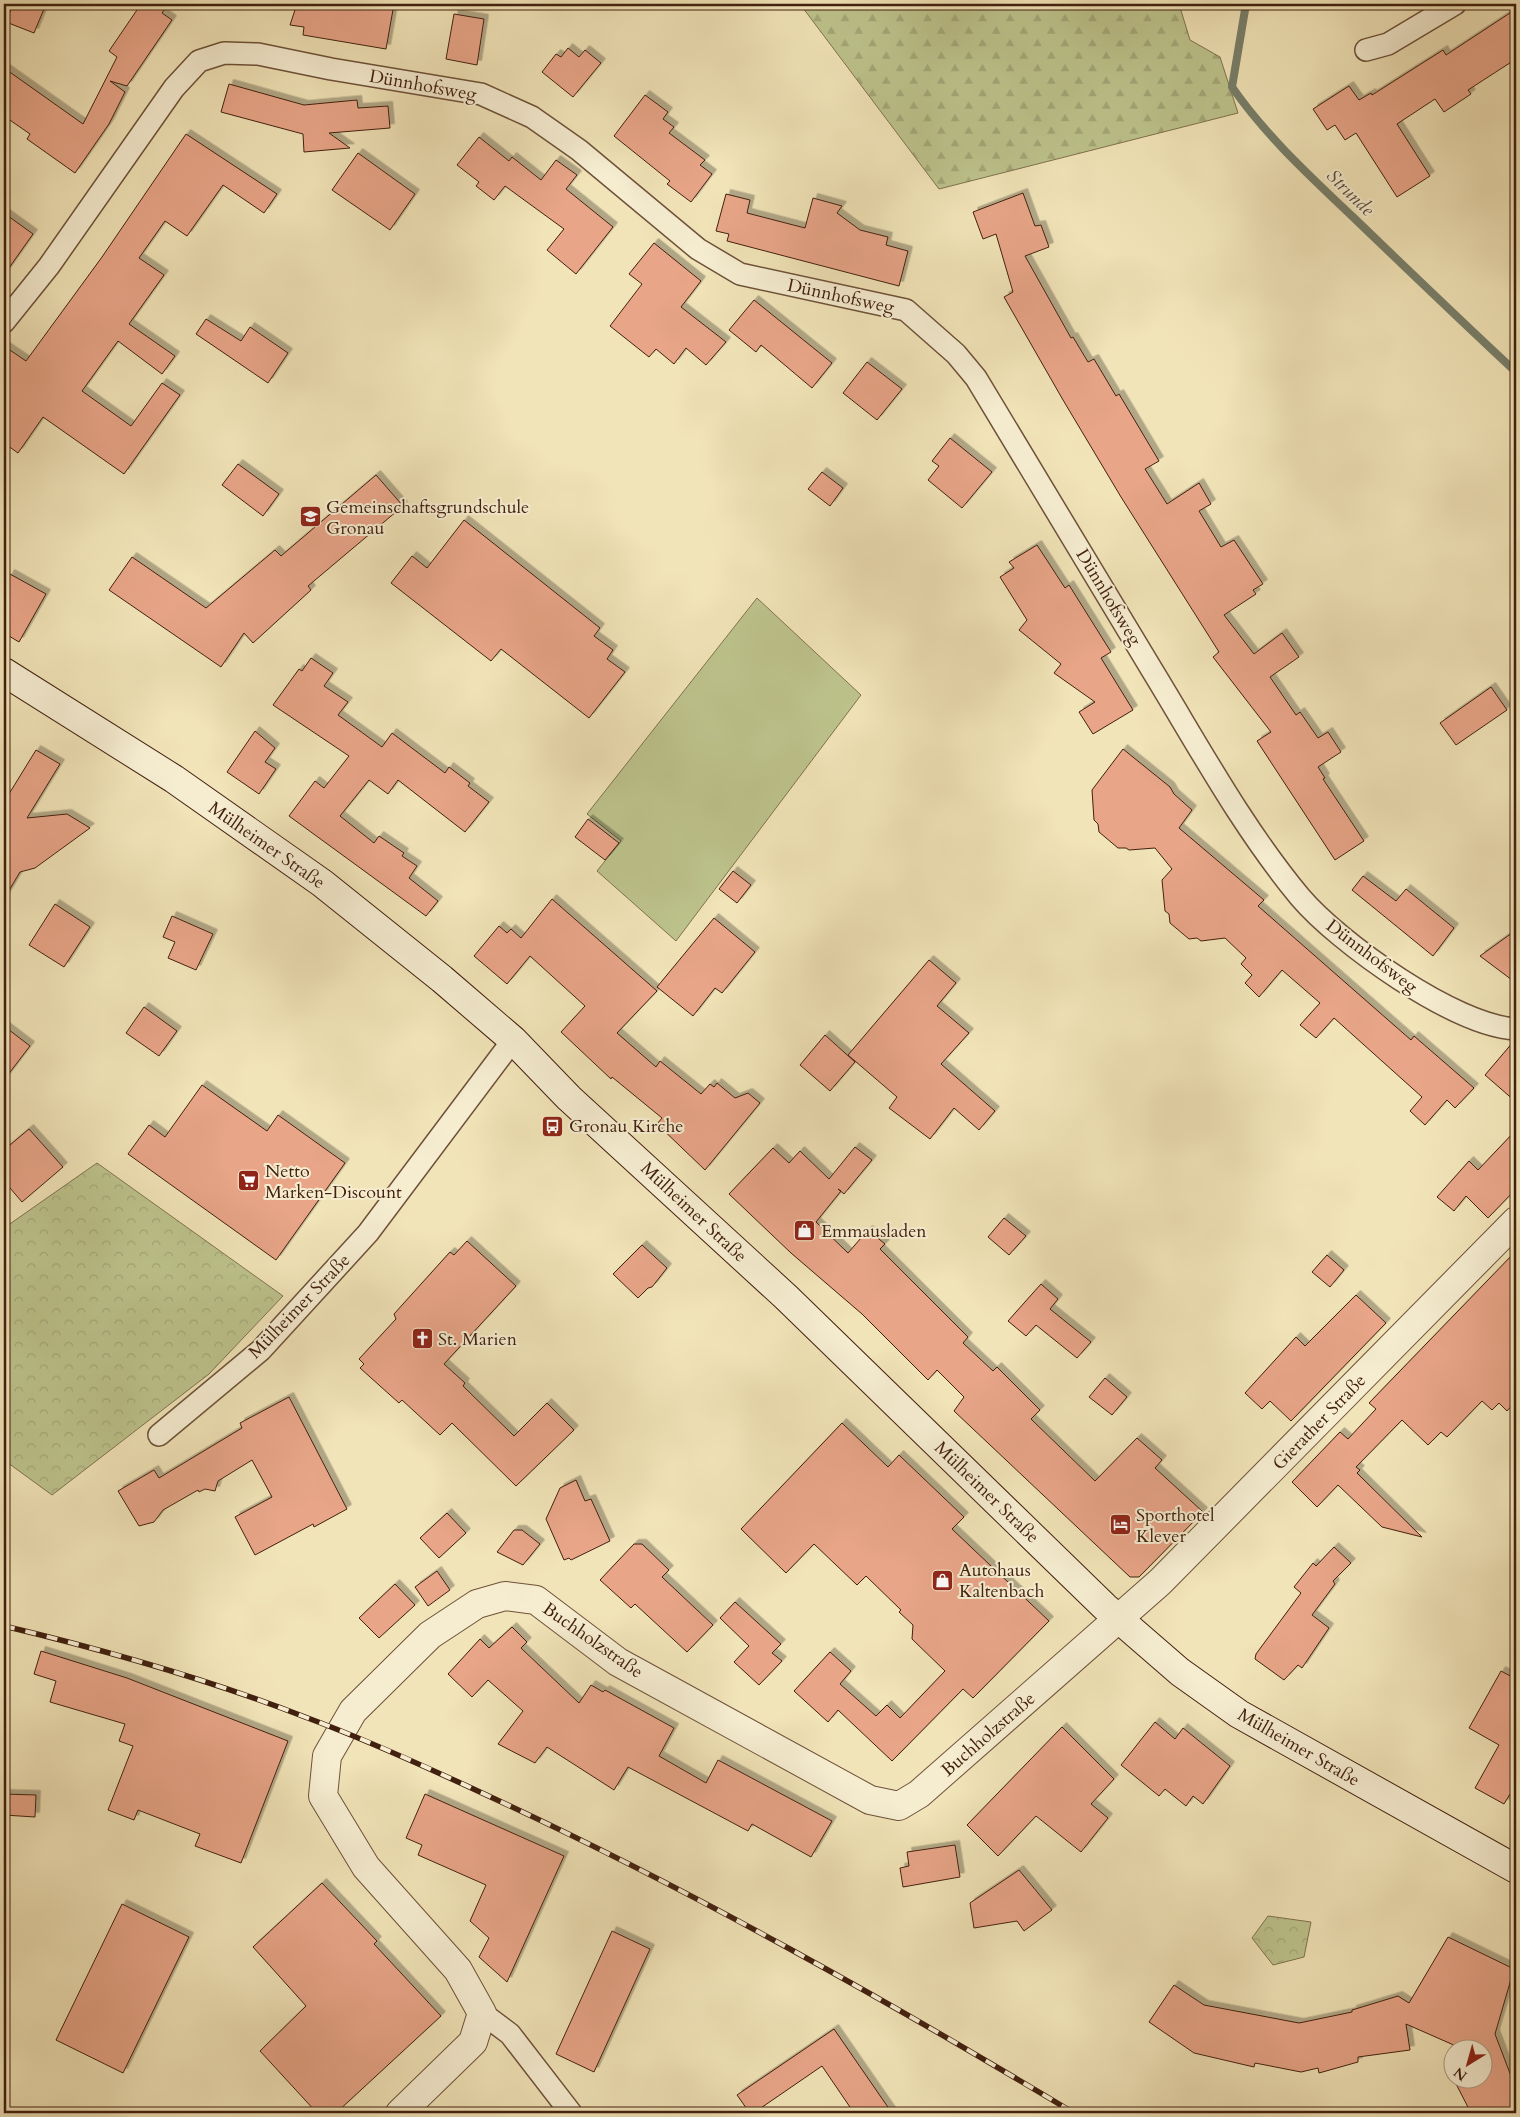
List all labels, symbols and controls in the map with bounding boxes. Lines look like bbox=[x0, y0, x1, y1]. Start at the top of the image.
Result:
street label: Dünnhofsweg bbox=[367, 64, 480, 107]
water label: Strunde bbox=[1321, 163, 1381, 223]
street label: Dünnhofsweg bbox=[785, 273, 898, 320]
place label: Gemeinschaftsgrundschule Gronau bbox=[326, 495, 529, 541]
school or university icon: Gemeinschaftsgrundschule Gronau bbox=[298, 505, 322, 529]
street label: Dünnhofsweg bbox=[1070, 544, 1148, 651]
street label: Mülheimer Straße bbox=[203, 796, 330, 895]
street label: Dünnhofsweg bbox=[1321, 914, 1423, 1000]
bus stop icon: Gronau Kirche bbox=[541, 1114, 565, 1138]
place label: Gronau Kirche bbox=[569, 1114, 684, 1139]
street label: Mülheimer Straße bbox=[635, 1156, 752, 1268]
place label: Netto Marken-Discount bbox=[265, 1159, 402, 1205]
supermarket icon: Netto Marken-Discount bbox=[237, 1169, 261, 1193]
shop icon: Emmausladen bbox=[793, 1219, 817, 1243]
place label: Emmausladen bbox=[821, 1219, 927, 1244]
street label: Mülheimer Straße bbox=[243, 1248, 356, 1364]
church icon: St. Marien bbox=[410, 1327, 434, 1351]
place label: St. Marien bbox=[438, 1327, 518, 1352]
street label: Gierather Straße bbox=[1267, 1369, 1372, 1476]
street label: Mülheimer Straße bbox=[929, 1436, 1045, 1549]
place label: Sporthotel Klever bbox=[1136, 1503, 1215, 1549]
hotel icon: Sporthotel Klever bbox=[1108, 1513, 1132, 1537]
place label: Autohaus Kaltenbach bbox=[959, 1558, 1044, 1604]
shop icon: Autohaus Kaltenbach bbox=[931, 1568, 955, 1592]
street label: Buchholzstraße bbox=[537, 1597, 648, 1684]
street label: Buchholzstraße bbox=[936, 1686, 1041, 1782]
street label: Mülheimer Straße bbox=[1233, 1702, 1364, 1793]
north arrow bbox=[1442, 2040, 1492, 2090]
text: N bbox=[1450, 2063, 1471, 2085]

